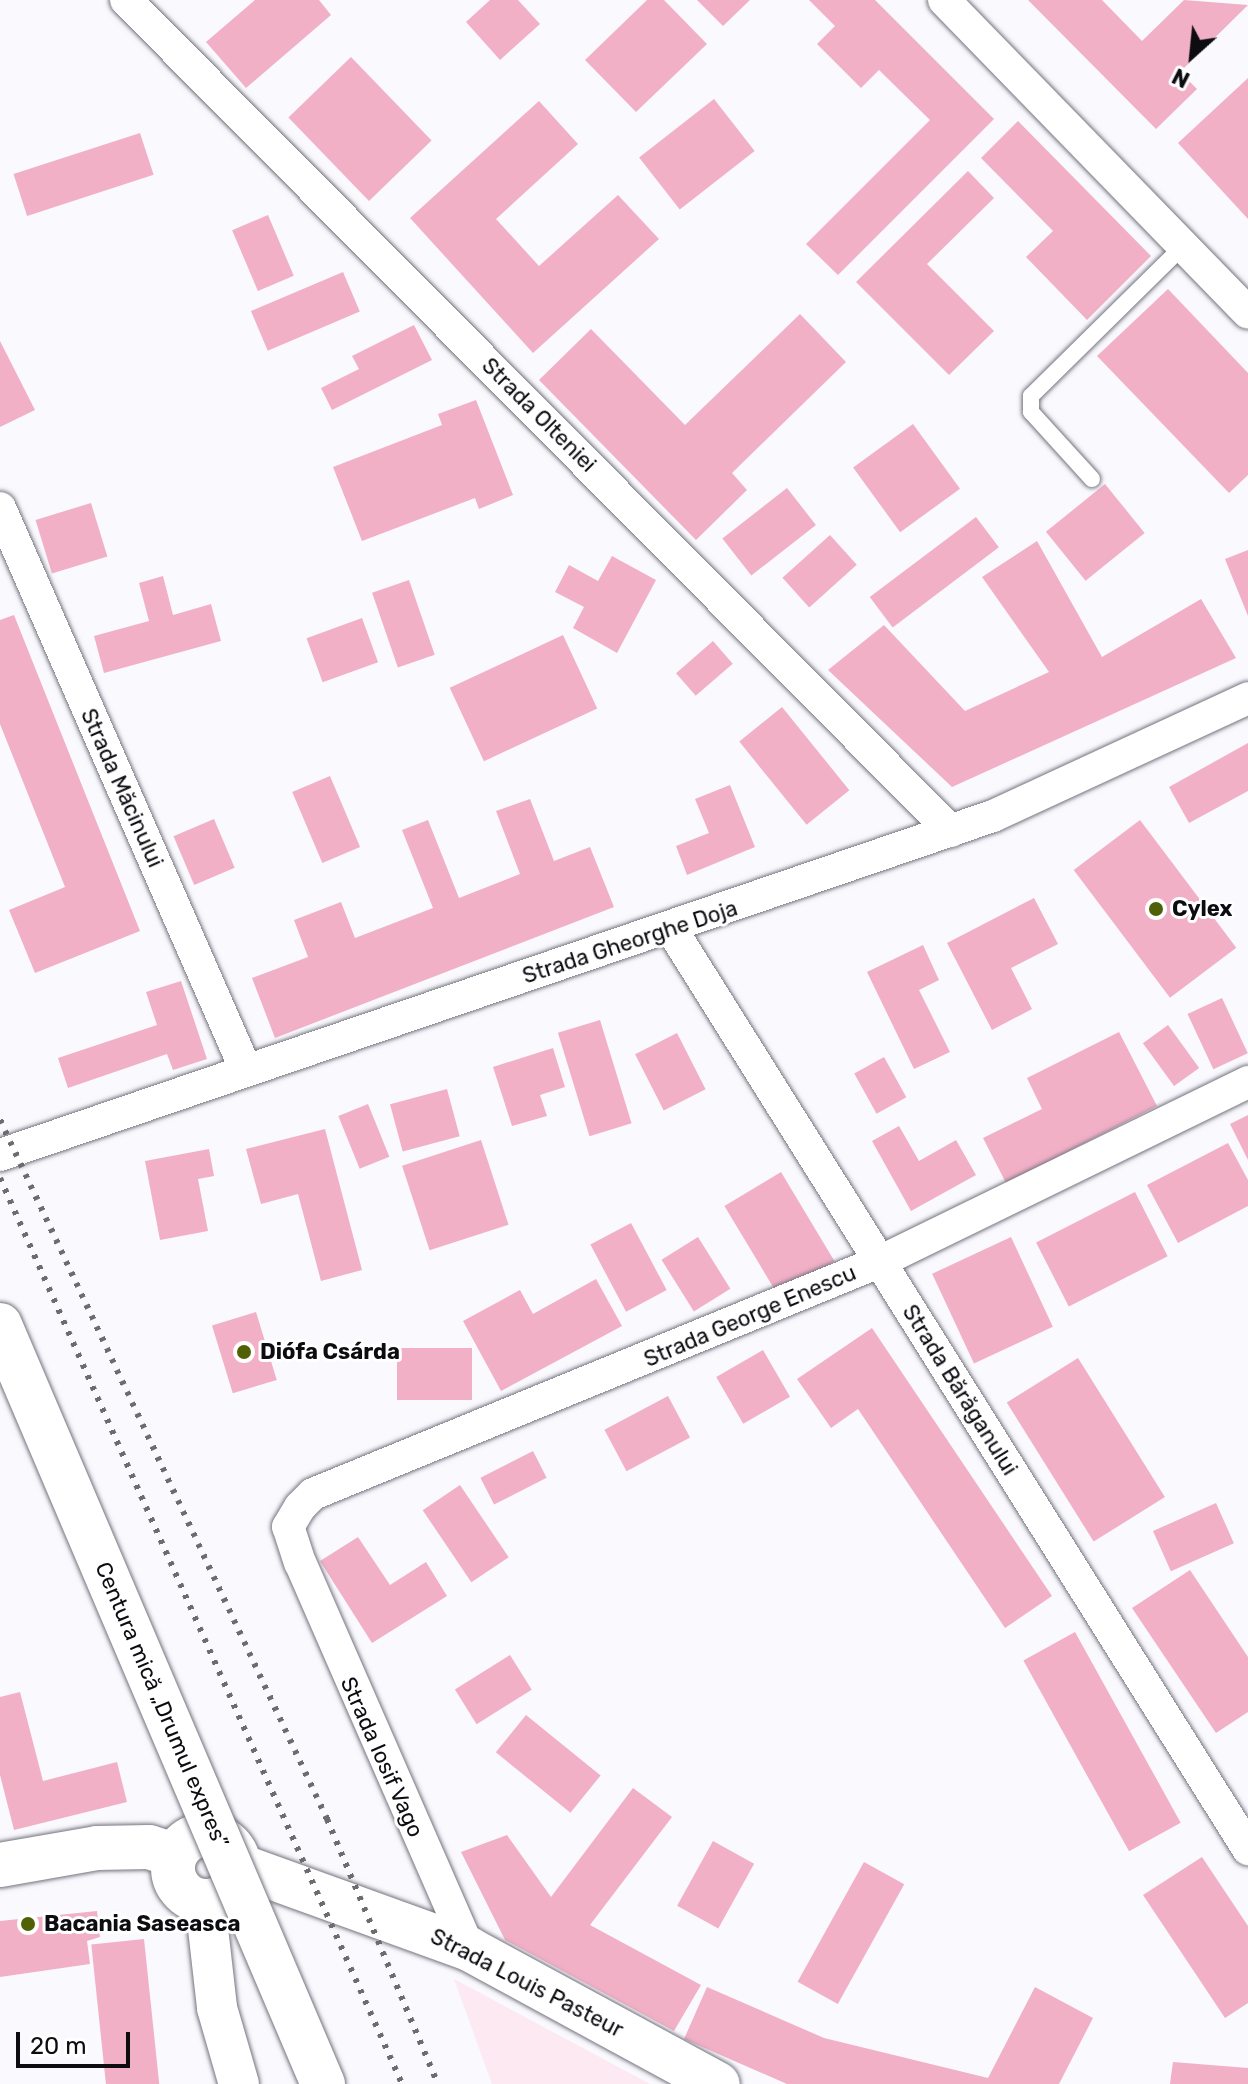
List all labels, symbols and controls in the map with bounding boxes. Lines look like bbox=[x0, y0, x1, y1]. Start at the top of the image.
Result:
north arrow bbox=[1152, 16, 1232, 96]
text: N bbox=[1168, 62, 1194, 93]
street label: Strada Olteniei bbox=[476, 352, 602, 478]
street label: Strada Măcinului bbox=[75, 705, 169, 871]
street label: Strada Gheorghe Doja bbox=[519, 895, 741, 989]
place label: Cylex bbox=[1172, 896, 1232, 922]
marker: Cylex bbox=[1147, 900, 1165, 918]
street label: Strada George Enescu bbox=[640, 1259, 860, 1373]
street label: Strada Bărăganului bbox=[897, 1300, 1023, 1480]
place label: Diófa Csárda bbox=[260, 1339, 400, 1365]
marker: Diófa Csárda bbox=[235, 1343, 253, 1361]
street label: Centura mică „Drumul expres” bbox=[90, 1558, 234, 1852]
street label: Strada Iosif Vago bbox=[335, 1672, 429, 1842]
place label: Bacania Saseasca bbox=[44, 1911, 240, 1937]
marker: Bacania Saseasca bbox=[19, 1915, 37, 1933]
street label: Strada Louis Pasteur bbox=[426, 1923, 628, 2043]
scale bar bbox=[20, 2016, 134, 2066]
text: 20 m bbox=[30, 2032, 87, 2060]

